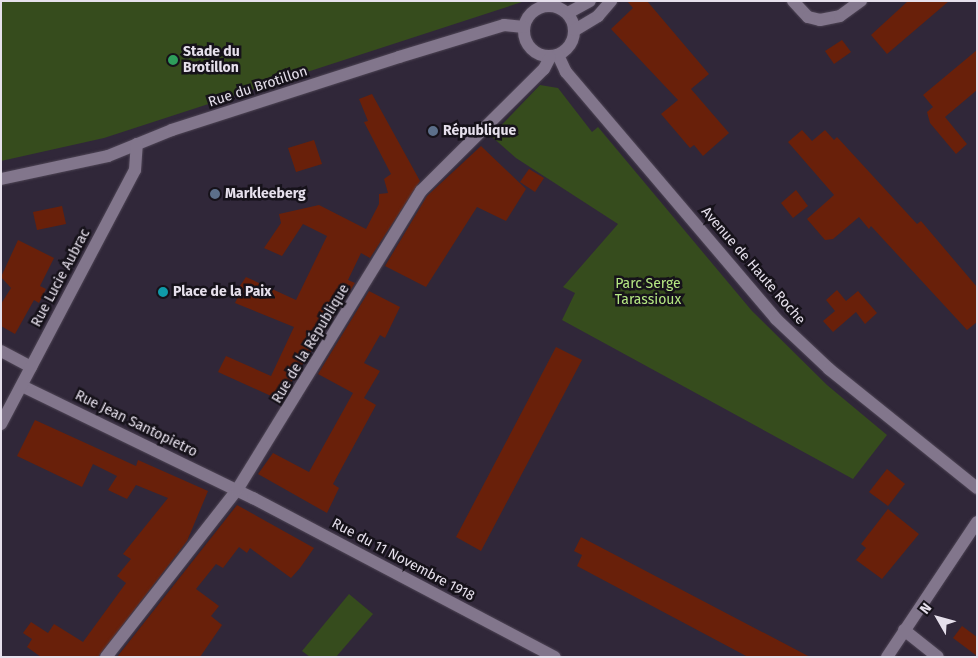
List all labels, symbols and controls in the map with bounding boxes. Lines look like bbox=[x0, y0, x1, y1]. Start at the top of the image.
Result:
place label: Stade du Brotillon bbox=[183, 44, 240, 76]
marker: Stade du Brotillon bbox=[167, 54, 179, 66]
street label: Rue du Brotillon bbox=[206, 63, 310, 111]
place label: République bbox=[443, 123, 516, 139]
marker: République bbox=[427, 125, 439, 137]
place label: Markleeberg bbox=[225, 186, 306, 202]
marker: Markleeberg bbox=[209, 188, 221, 200]
street label: Avenue de Haute Roche bbox=[697, 204, 809, 328]
street label: Rue Lucie Aubrac bbox=[28, 226, 94, 330]
park label: Parc Serge Tarassioux bbox=[615, 276, 681, 308]
street label: Rue de la République bbox=[269, 281, 353, 407]
place label: Place de la Paix bbox=[173, 284, 271, 300]
marker: Place de la Paix bbox=[157, 286, 169, 298]
street label: Rue Jean Santopietro bbox=[72, 387, 200, 461]
street label: Rue du 11 Novembre 1918 bbox=[329, 515, 477, 605]
north arrow bbox=[913, 593, 963, 643]
text: N bbox=[916, 600, 935, 617]

